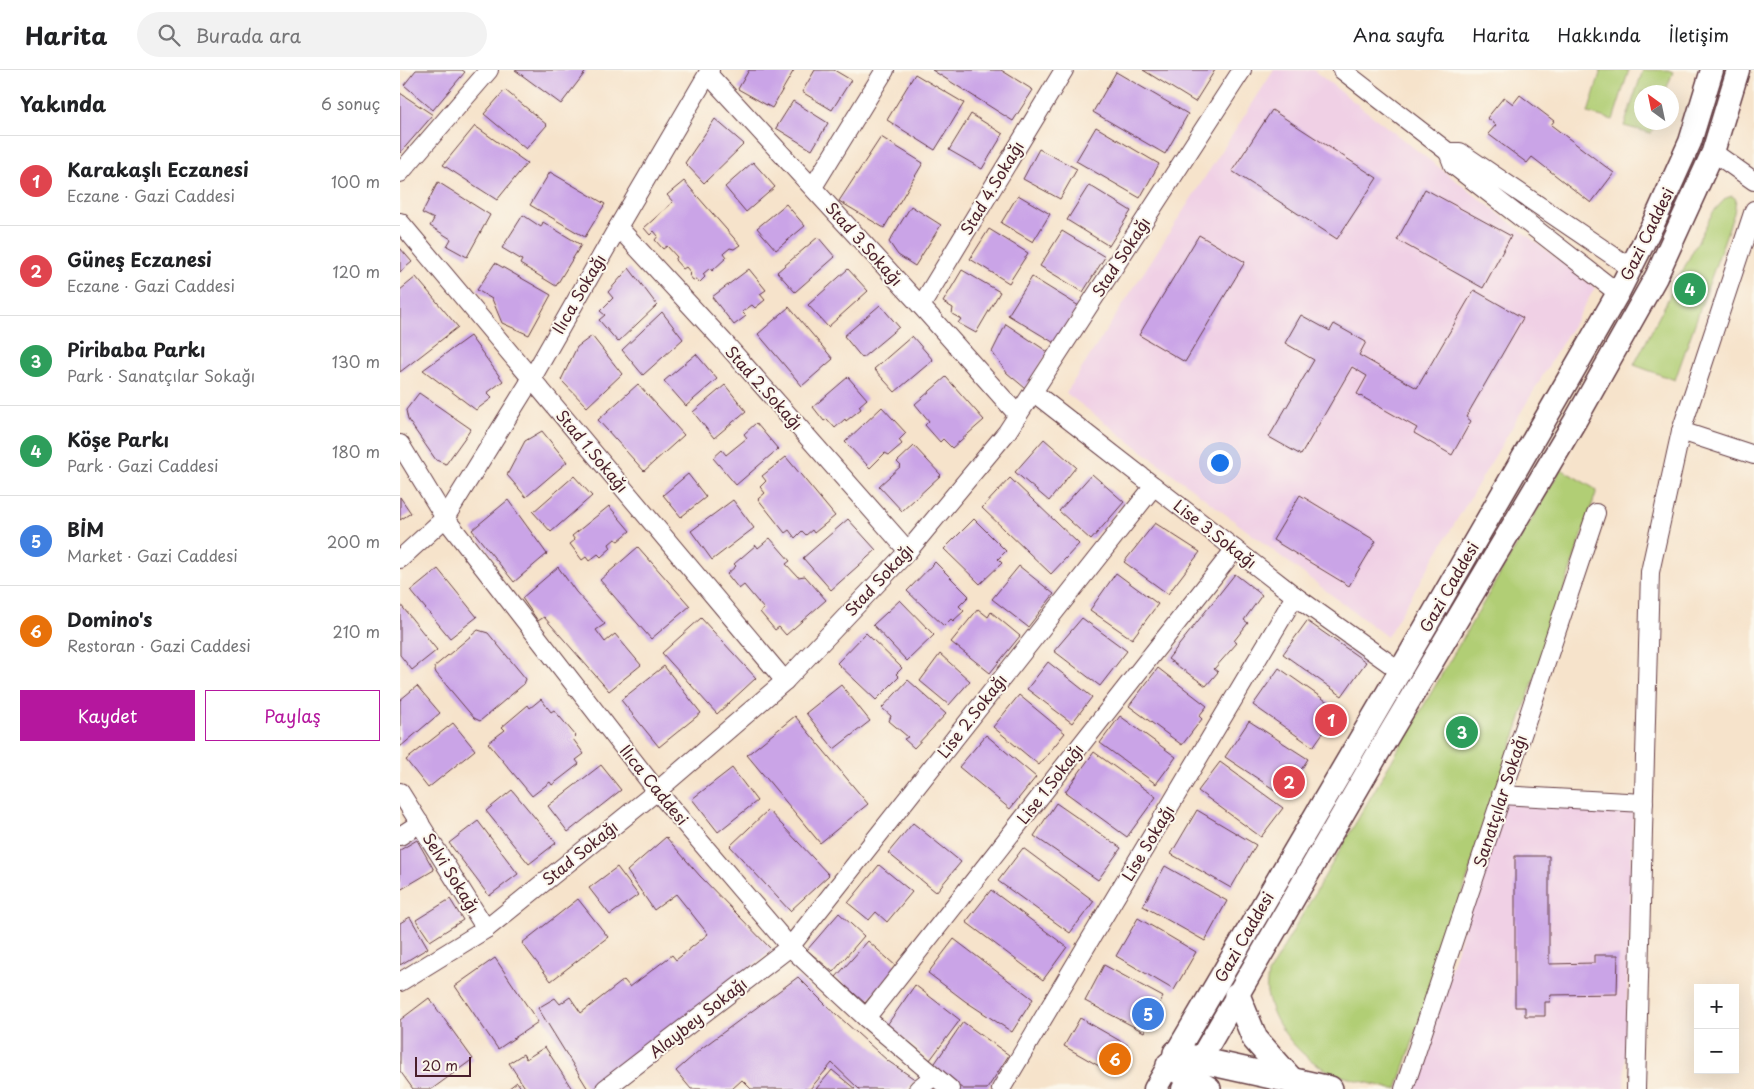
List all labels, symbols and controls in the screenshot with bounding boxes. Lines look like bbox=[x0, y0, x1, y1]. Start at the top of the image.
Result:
search box bbox=[137, 12, 487, 57]
text: Harita bbox=[25, 17, 107, 53]
icon: search bbox=[155, 21, 183, 49]
text: Burada ara bbox=[195, 21, 301, 49]
text: Ana sayfa bbox=[1353, 21, 1444, 48]
text: Harita bbox=[1472, 21, 1529, 48]
text: Hakkında bbox=[1557, 21, 1641, 48]
text: İletişim bbox=[1669, 21, 1729, 48]
north arrow bbox=[1634, 85, 1679, 130]
text: Yakında bbox=[20, 87, 106, 119]
text: 6 sonuç bbox=[321, 91, 380, 115]
street label: Stad 4.Sokağı bbox=[954, 136, 1029, 239]
text: Karakaşlı Eczanesi bbox=[67, 155, 249, 183]
text: 1 bbox=[32, 169, 40, 193]
text: 100 m bbox=[331, 169, 380, 193]
text: Eczane · Gazi Caddesi bbox=[67, 183, 235, 207]
street label: Gazi Caddesi bbox=[1613, 183, 1679, 284]
street label: Stad 3.Sokağı bbox=[820, 196, 909, 291]
street label: Stad Sokağı bbox=[1085, 212, 1155, 301]
text: Güneş Eczanesi bbox=[67, 245, 212, 273]
street label: Ilıca Sokağı bbox=[546, 249, 611, 338]
text: 2 bbox=[30, 259, 42, 283]
text: 120 m bbox=[333, 259, 380, 283]
pin: 4 bbox=[1674, 270, 1706, 308]
text: Eczane · Gazi Caddesi bbox=[67, 273, 235, 297]
text: Piribaba Parkı bbox=[67, 335, 205, 363]
street label: Stad 2.Sokağı bbox=[720, 340, 809, 435]
text: 3 bbox=[31, 349, 41, 373]
text: 130 m bbox=[332, 349, 380, 373]
text: Park · Sanatçılar Sokağı bbox=[67, 363, 255, 387]
street label: Stad 1.Sokağı bbox=[551, 404, 635, 497]
text: Köşe Parkı bbox=[67, 425, 169, 453]
text: 4 bbox=[31, 439, 41, 463]
text: 180 m bbox=[332, 439, 380, 463]
your location bbox=[1207, 450, 1233, 476]
text: Park · Gazi Caddesi bbox=[67, 453, 219, 477]
street label: Lise 3.Sokağı bbox=[1169, 493, 1262, 573]
text: BİM bbox=[67, 515, 104, 543]
text: 5 bbox=[31, 529, 41, 553]
text: 200 m bbox=[327, 529, 380, 553]
street label: Gazi Caddesi bbox=[1413, 537, 1484, 636]
street label: Stad Sokağı bbox=[838, 538, 918, 621]
text: Market · Gazi Caddesi bbox=[67, 543, 238, 567]
text: Domino's bbox=[67, 605, 152, 633]
text: 6 bbox=[30, 619, 42, 643]
text: 210 m bbox=[332, 619, 380, 643]
text: Restoran · Gazi Caddesi bbox=[67, 633, 251, 657]
street label: Lise 2.Sokağı bbox=[931, 668, 1012, 762]
button: Kaydet bbox=[20, 690, 195, 741]
button: Paylaş bbox=[205, 690, 380, 741]
pin: 1 bbox=[1315, 701, 1347, 739]
pin: 3 bbox=[1446, 713, 1478, 751]
street label: Sanatçılar Sokağı bbox=[1466, 731, 1532, 870]
street label: Lise 1.Sokağı bbox=[1010, 738, 1088, 829]
street label: Ilıca Caddesi bbox=[615, 739, 695, 830]
pin: 2 bbox=[1273, 763, 1305, 801]
street label: Lise Sokağı bbox=[1115, 800, 1179, 885]
street label: Stad Sokağı bbox=[536, 814, 622, 890]
street label: Selvi Sokağı bbox=[418, 827, 486, 917]
street label: Gazi Caddesi bbox=[1208, 887, 1279, 986]
street label: Alaybey Sokağı bbox=[643, 971, 751, 1063]
map controls bbox=[1694, 984, 1739, 1074]
button: + bbox=[1694, 984, 1739, 1029]
pin: 5 bbox=[1132, 995, 1164, 1033]
button: − bbox=[1694, 1029, 1739, 1074]
pin: 6 bbox=[1099, 1040, 1131, 1078]
scale bar bbox=[415, 1054, 471, 1077]
text: 20 m bbox=[422, 1055, 458, 1076]

